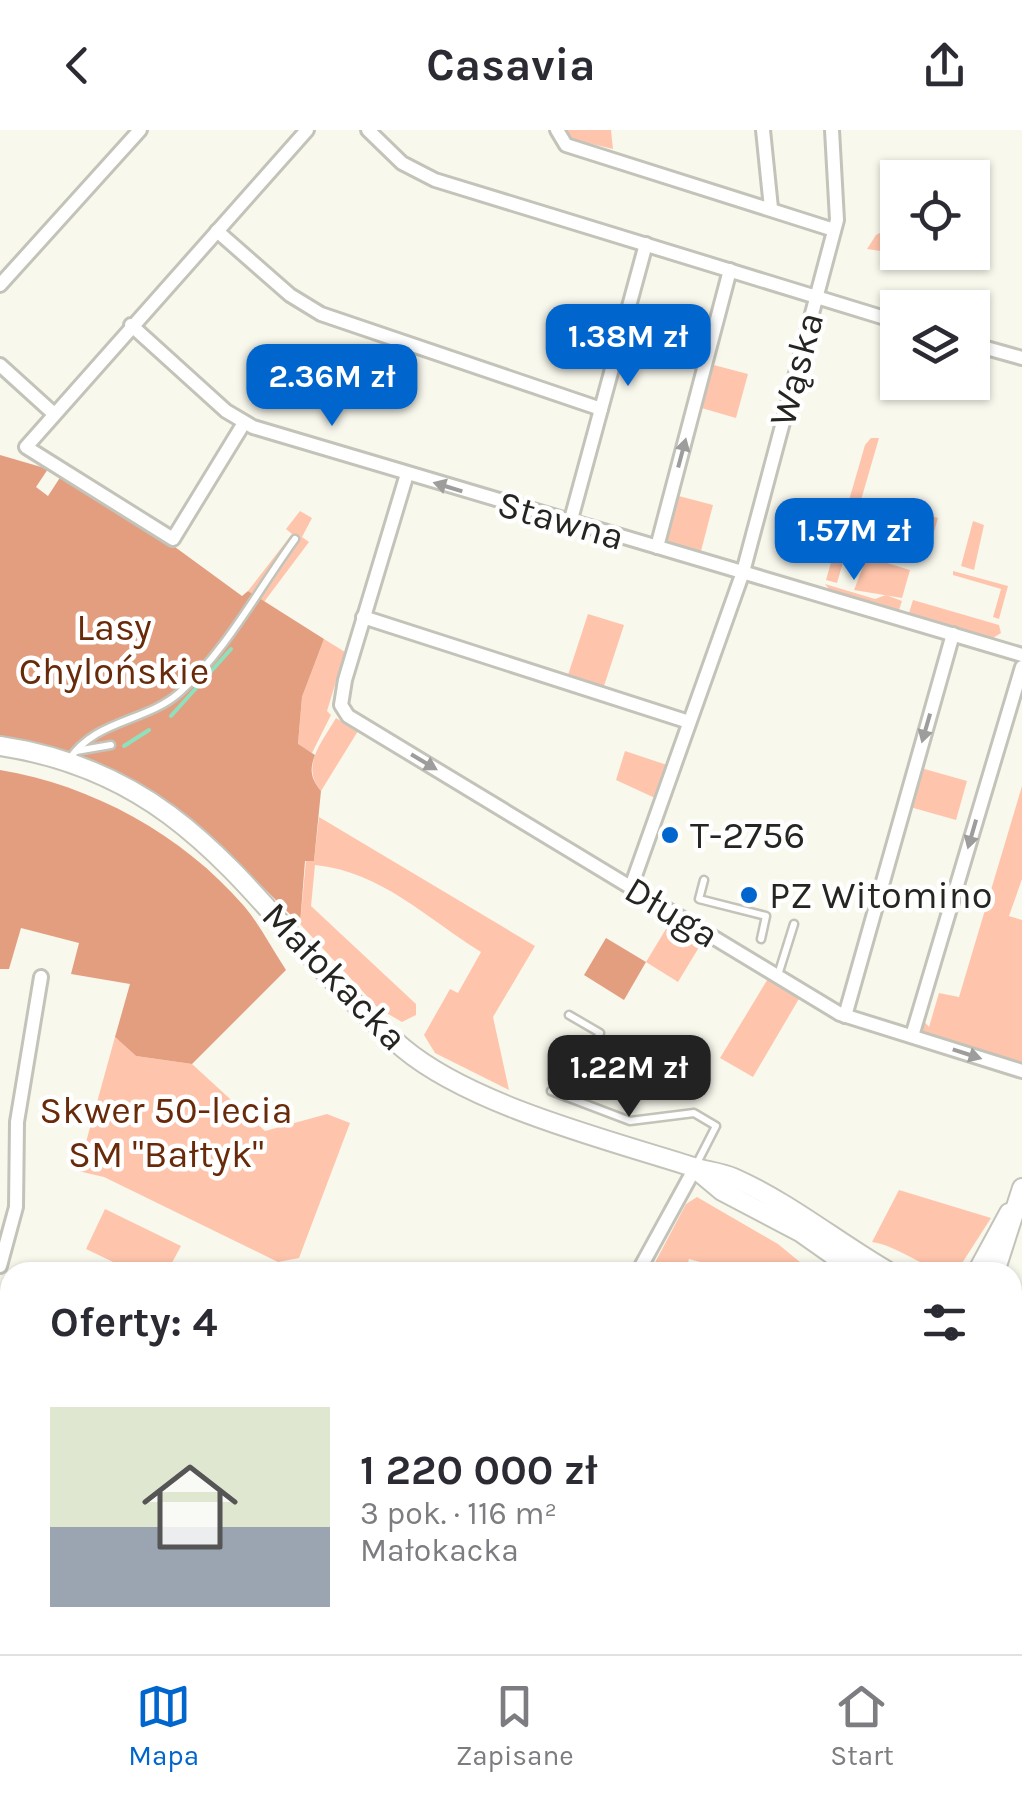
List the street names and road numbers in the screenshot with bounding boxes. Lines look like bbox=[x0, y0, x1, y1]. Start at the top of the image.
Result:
street label: Wąska bbox=[760, 307, 833, 431]
street label: Stawna bbox=[492, 481, 629, 560]
street label: Długa bbox=[617, 867, 727, 958]
street label: Małokacka bbox=[253, 893, 416, 1060]

